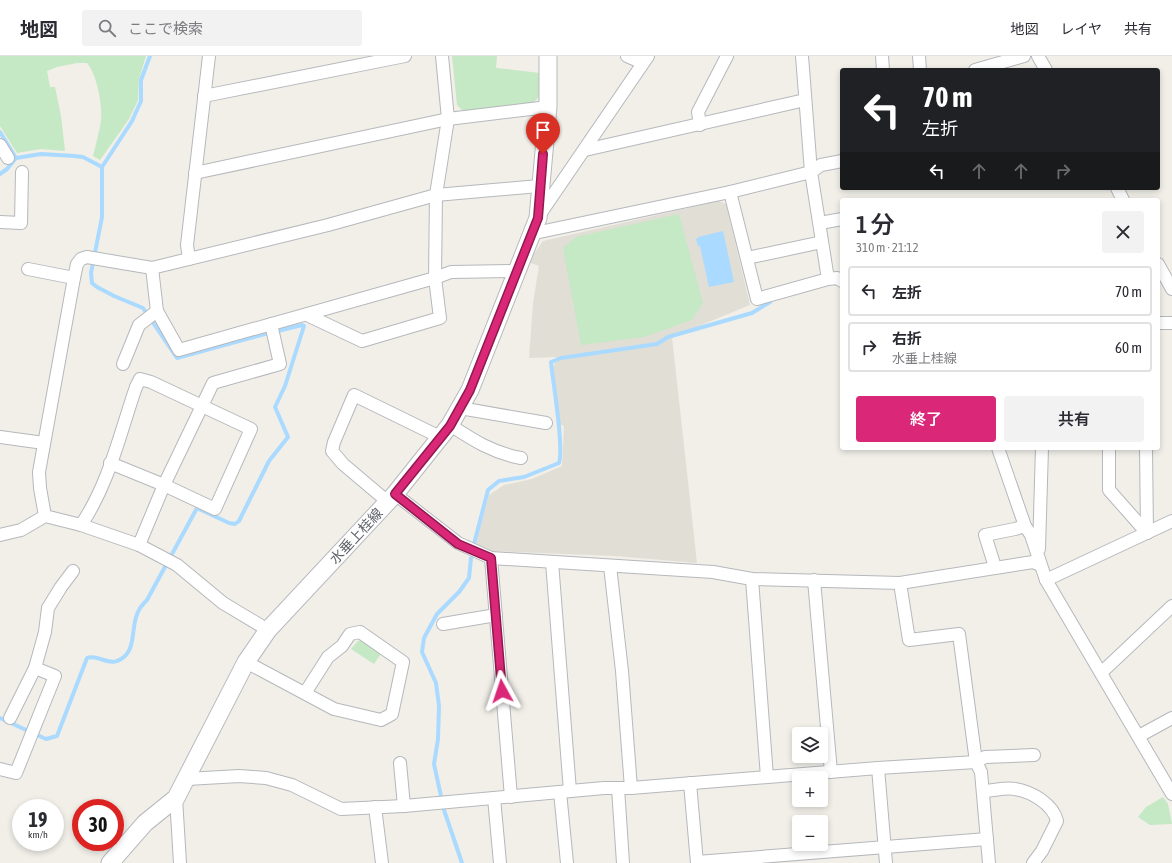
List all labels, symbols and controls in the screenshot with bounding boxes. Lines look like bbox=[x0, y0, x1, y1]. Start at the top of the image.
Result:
search box bbox=[82, 10, 362, 46]
icon: search bbox=[96, 17, 118, 39]
text: 地図 bbox=[20, 18, 58, 40]
text: ここで検索 bbox=[128, 20, 203, 37]
text: 地図 bbox=[1010, 21, 1038, 37]
text: レイヤ bbox=[1060, 21, 1102, 37]
text: 共有 bbox=[1124, 21, 1152, 37]
text: 70 m bbox=[922, 81, 972, 113]
icon: left bbox=[856, 84, 908, 136]
pin bbox=[526, 113, 560, 154]
text: 左折 bbox=[922, 118, 958, 139]
icon: arrive bbox=[532, 119, 554, 141]
icon: left bbox=[926, 160, 948, 182]
icon: ahead bbox=[968, 160, 990, 182]
icon: ahead bbox=[1010, 160, 1032, 182]
icon: right bbox=[1052, 160, 1074, 182]
text: 1 分 bbox=[856, 211, 895, 238]
button: close bbox=[1102, 211, 1144, 253]
text: 310 m · 21:12 bbox=[856, 240, 919, 255]
icon: left bbox=[858, 280, 880, 302]
text: 70 m bbox=[1115, 283, 1142, 300]
text: 左折 bbox=[892, 284, 922, 301]
text: 右折 bbox=[892, 330, 922, 347]
icon: right bbox=[858, 336, 880, 358]
text: 60 m bbox=[1115, 339, 1142, 356]
text: 水垂上桂線 bbox=[892, 351, 957, 366]
button: 終了 bbox=[856, 396, 996, 442]
button: 共有 bbox=[1004, 396, 1144, 442]
street label: 水垂上桂線 bbox=[326, 505, 386, 567]
position arrow bbox=[481, 670, 523, 712]
map controls bbox=[792, 727, 828, 851]
button: layers bbox=[792, 727, 828, 763]
button: + bbox=[792, 771, 828, 807]
speed limit sign: 30 bbox=[72, 799, 124, 851]
text: 19 bbox=[29, 808, 47, 831]
button: − bbox=[792, 815, 828, 851]
text: km/h bbox=[28, 829, 48, 840]

